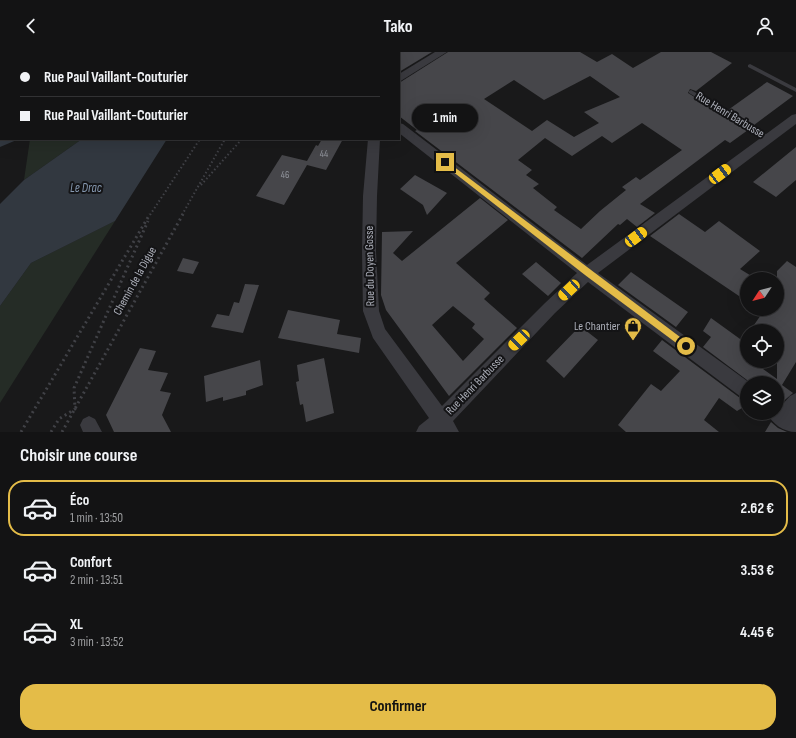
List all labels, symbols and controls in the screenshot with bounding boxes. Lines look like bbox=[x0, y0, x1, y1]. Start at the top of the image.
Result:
icon: back bbox=[20, 15, 42, 37]
icon: person bbox=[754, 15, 776, 37]
text: Tako bbox=[383, 16, 413, 37]
text: Rue Paul Vaillant-Couturier bbox=[44, 68, 188, 87]
street label: Rue Henri Barbusse bbox=[693, 89, 767, 142]
callout: 1 min bbox=[412, 104, 478, 132]
text: Rue Paul Vaillant-Couturier bbox=[44, 106, 188, 125]
text: 1 min bbox=[433, 110, 457, 126]
house number: 44 bbox=[320, 148, 328, 160]
route end bbox=[436, 153, 454, 171]
car bbox=[707, 162, 733, 186]
house number: 46 bbox=[281, 169, 289, 181]
water label: Le Drac bbox=[70, 180, 103, 196]
street label: Rue du Doyen Gosse bbox=[362, 225, 378, 306]
car bbox=[623, 225, 649, 249]
street label: Chemin de la Digue bbox=[110, 244, 160, 318]
north arrow bbox=[740, 272, 784, 316]
map controls bbox=[740, 272, 784, 420]
car bbox=[556, 277, 582, 303]
shop icon: Le Chantier bbox=[623, 316, 643, 341]
place label: Le Chantier bbox=[574, 319, 621, 334]
button: locate bbox=[740, 324, 784, 368]
car bbox=[506, 327, 532, 353]
route start bbox=[677, 337, 695, 355]
street label: Rue Henri Barbusse bbox=[443, 352, 507, 418]
button: layers bbox=[740, 376, 784, 420]
text: Choisir une course bbox=[20, 445, 137, 466]
icon: car bbox=[22, 490, 58, 526]
text: Éco bbox=[70, 491, 89, 510]
text: 2.62 € bbox=[741, 499, 774, 518]
text: 1 min · 13:50 bbox=[70, 510, 123, 526]
icon: car bbox=[22, 552, 58, 588]
text: Confort bbox=[70, 553, 112, 572]
text: 3.53 € bbox=[741, 561, 774, 580]
text: 2 min · 13:51 bbox=[70, 572, 123, 588]
icon: car bbox=[22, 614, 58, 650]
text: XL bbox=[70, 615, 83, 634]
text: 4.45 € bbox=[740, 623, 774, 642]
text: 3 min · 13:52 bbox=[70, 634, 124, 650]
button: Confirmer bbox=[20, 684, 776, 730]

